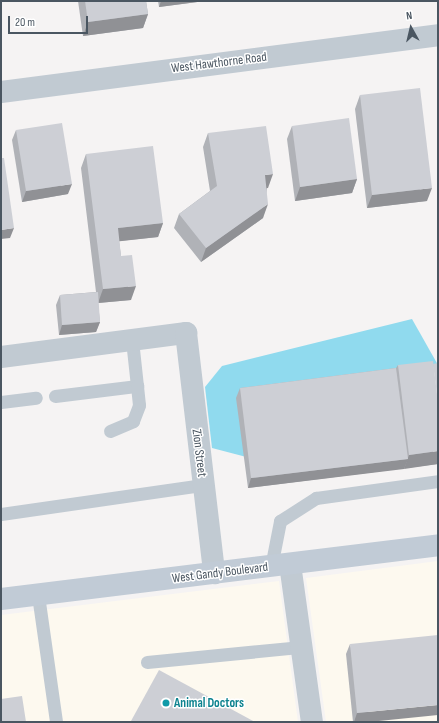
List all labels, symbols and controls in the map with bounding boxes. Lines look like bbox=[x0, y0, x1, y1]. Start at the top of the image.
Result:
scale bar bbox=[10, 8, 90, 34]
north arrow bbox=[391, 8, 431, 48]
text: N bbox=[405, 9, 413, 22]
text: 20 m bbox=[15, 15, 35, 30]
street label: West Hawthorne Road bbox=[170, 49, 268, 77]
street label: Zion Street bbox=[188, 428, 210, 478]
street label: West Gandy Boulevard bbox=[171, 559, 269, 587]
place label: Animal Doctors bbox=[174, 695, 244, 711]
marker: Animal Doctors bbox=[161, 698, 171, 708]

